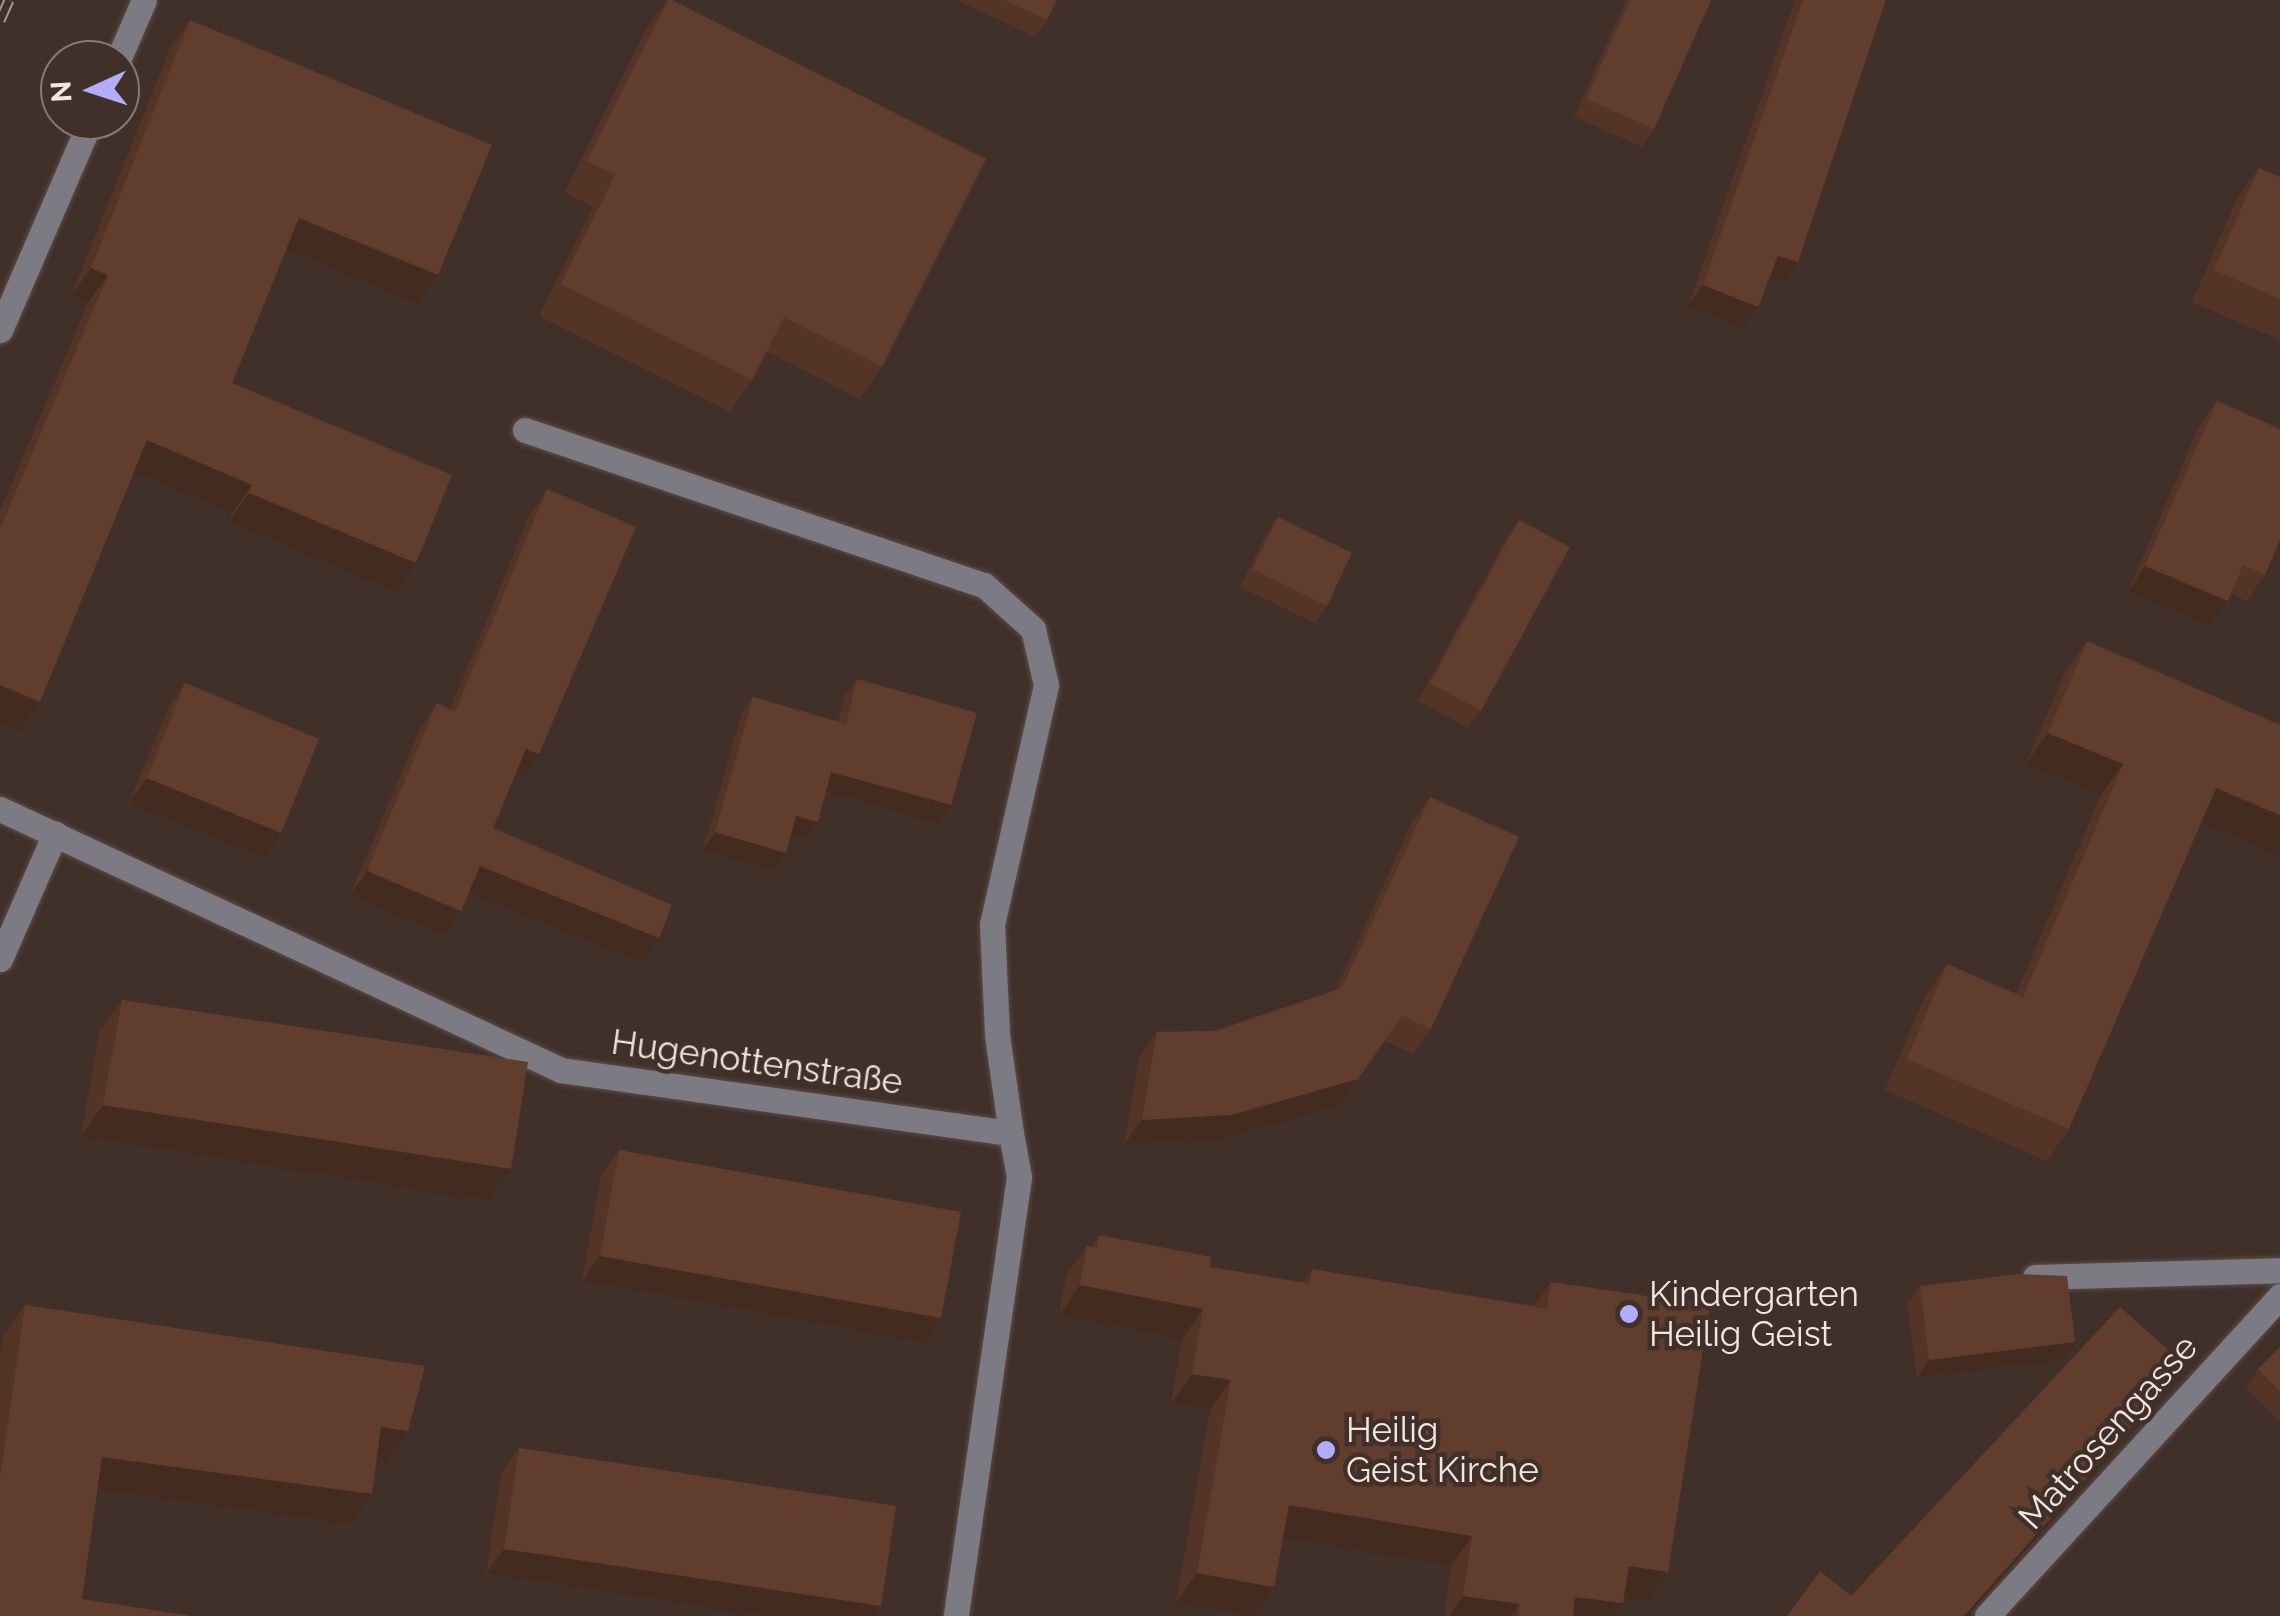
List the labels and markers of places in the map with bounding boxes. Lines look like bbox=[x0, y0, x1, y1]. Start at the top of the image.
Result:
place label: Kindergarten Heilig Geist bbox=[1649, 1273, 1859, 1355]
marker: Kindergarten Heilig Geist bbox=[1618, 1303, 1640, 1325]
place label: Heilig Geist Kirche bbox=[1346, 1409, 1539, 1491]
marker: Heilig Geist Kirche bbox=[1315, 1439, 1337, 1461]

